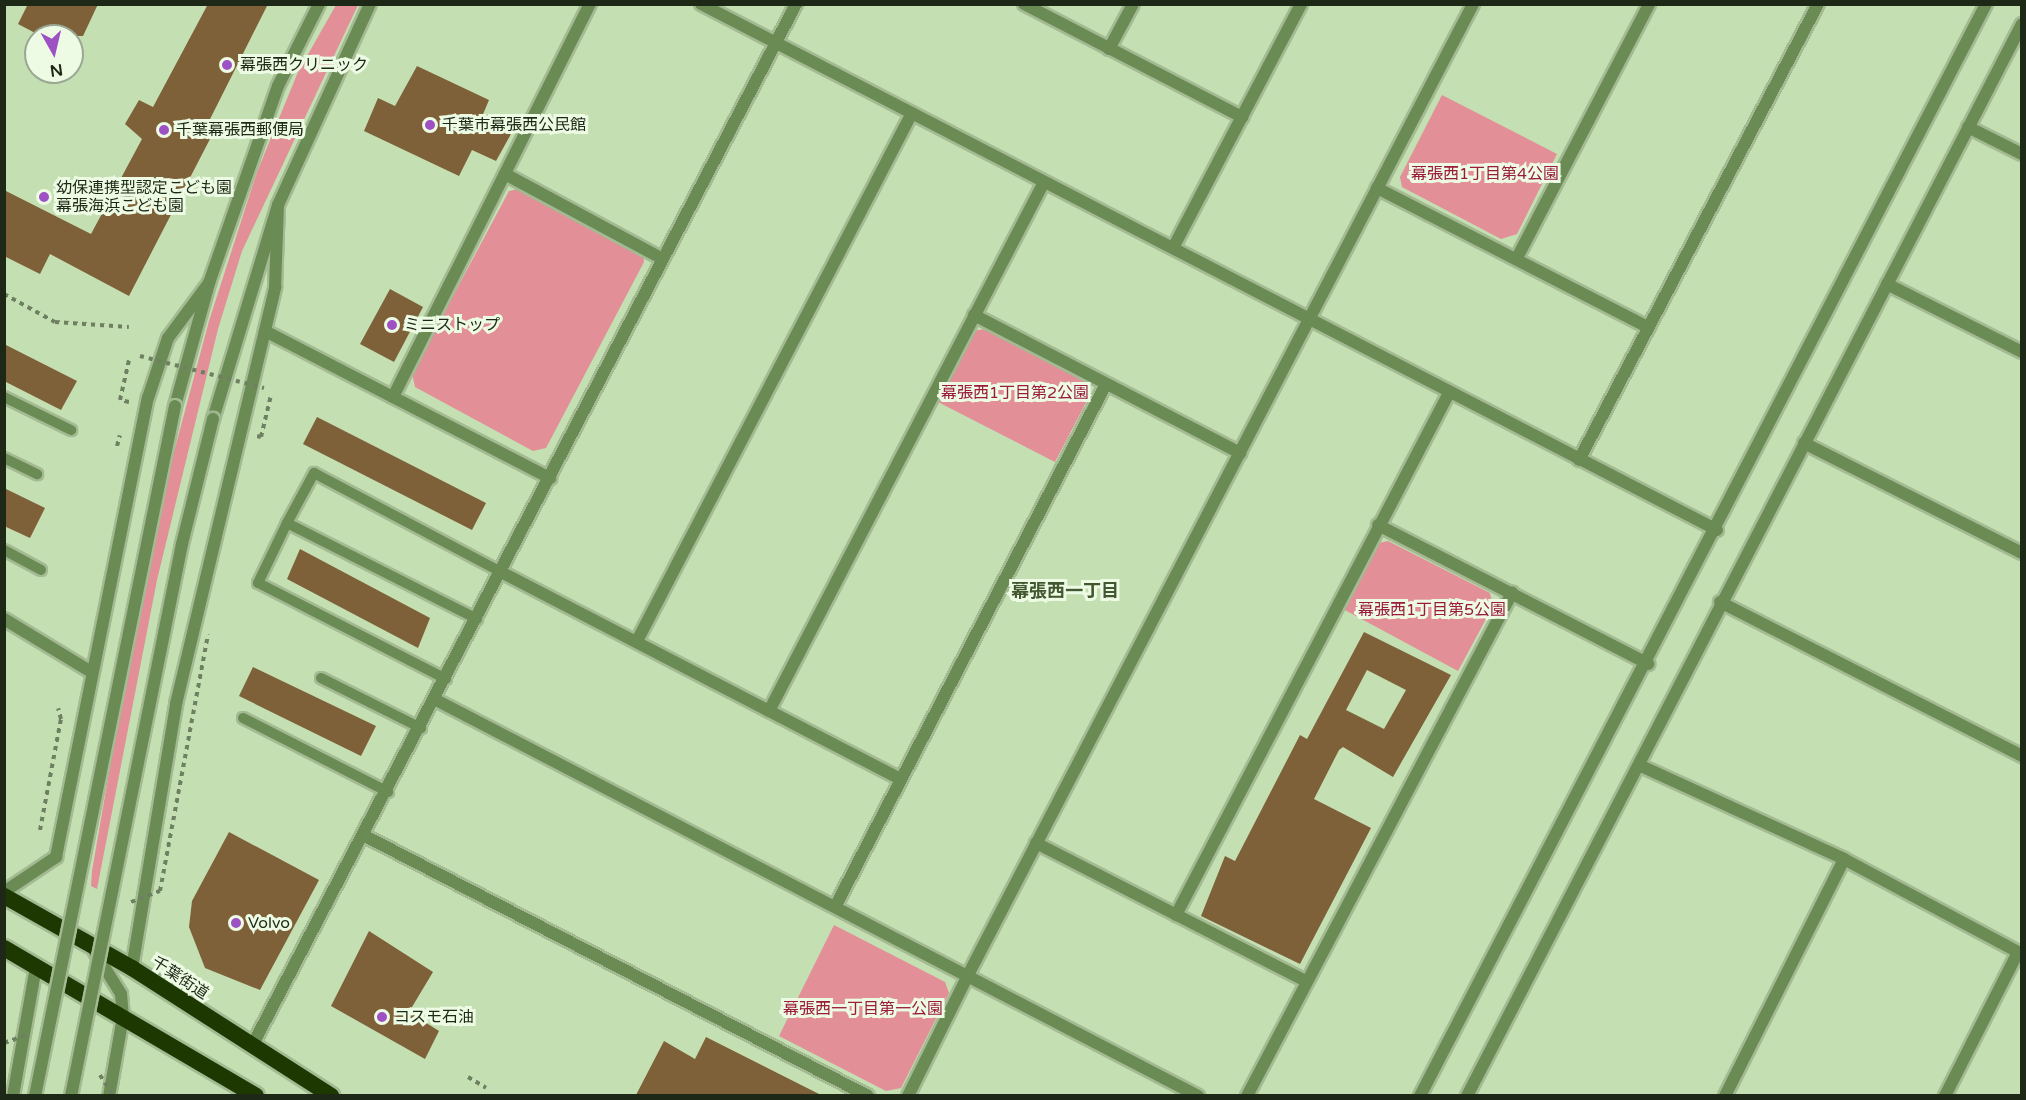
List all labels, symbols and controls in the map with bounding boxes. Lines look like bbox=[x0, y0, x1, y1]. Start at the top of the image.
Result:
north arrow bbox=[24, 24, 84, 84]
place label: 幕張西クリニック bbox=[240, 55, 368, 75]
marker: 幕張西クリニック bbox=[218, 56, 236, 74]
text: N bbox=[48, 59, 64, 81]
place label: 千葉市幕張西公民館 bbox=[442, 115, 586, 135]
marker: 千葉市幕張西公民館 bbox=[423, 118, 437, 132]
place label: 千葉幕張西郵便局 bbox=[176, 120, 304, 140]
marker: 千葉幕張西郵便局 bbox=[157, 123, 171, 137]
park label: 幕張西1丁目第4公園 bbox=[1411, 164, 1559, 184]
place label: 幼保連携型認定こども園 幕張海浜こども園 bbox=[56, 178, 232, 216]
marker: 幼保連携型認定こども園 幕張海浜こども園 bbox=[37, 190, 51, 204]
place label: ミニストップ bbox=[404, 315, 500, 335]
marker: ミニストップ bbox=[385, 318, 399, 332]
park label: 幕張西1丁目第2公園 bbox=[941, 383, 1089, 403]
district label: 幕張西一丁目 bbox=[1011, 580, 1119, 602]
park label: 幕張西1丁目第5公園 bbox=[1358, 600, 1506, 620]
place label: Volvo bbox=[248, 913, 290, 933]
marker: Volvo bbox=[229, 916, 243, 930]
street label: 千葉街道 bbox=[148, 953, 212, 1003]
park label: 幕張西一丁目第一公園 bbox=[783, 999, 943, 1019]
place label: コスモ石油 bbox=[394, 1007, 474, 1027]
marker: コスモ石油 bbox=[375, 1010, 389, 1024]

